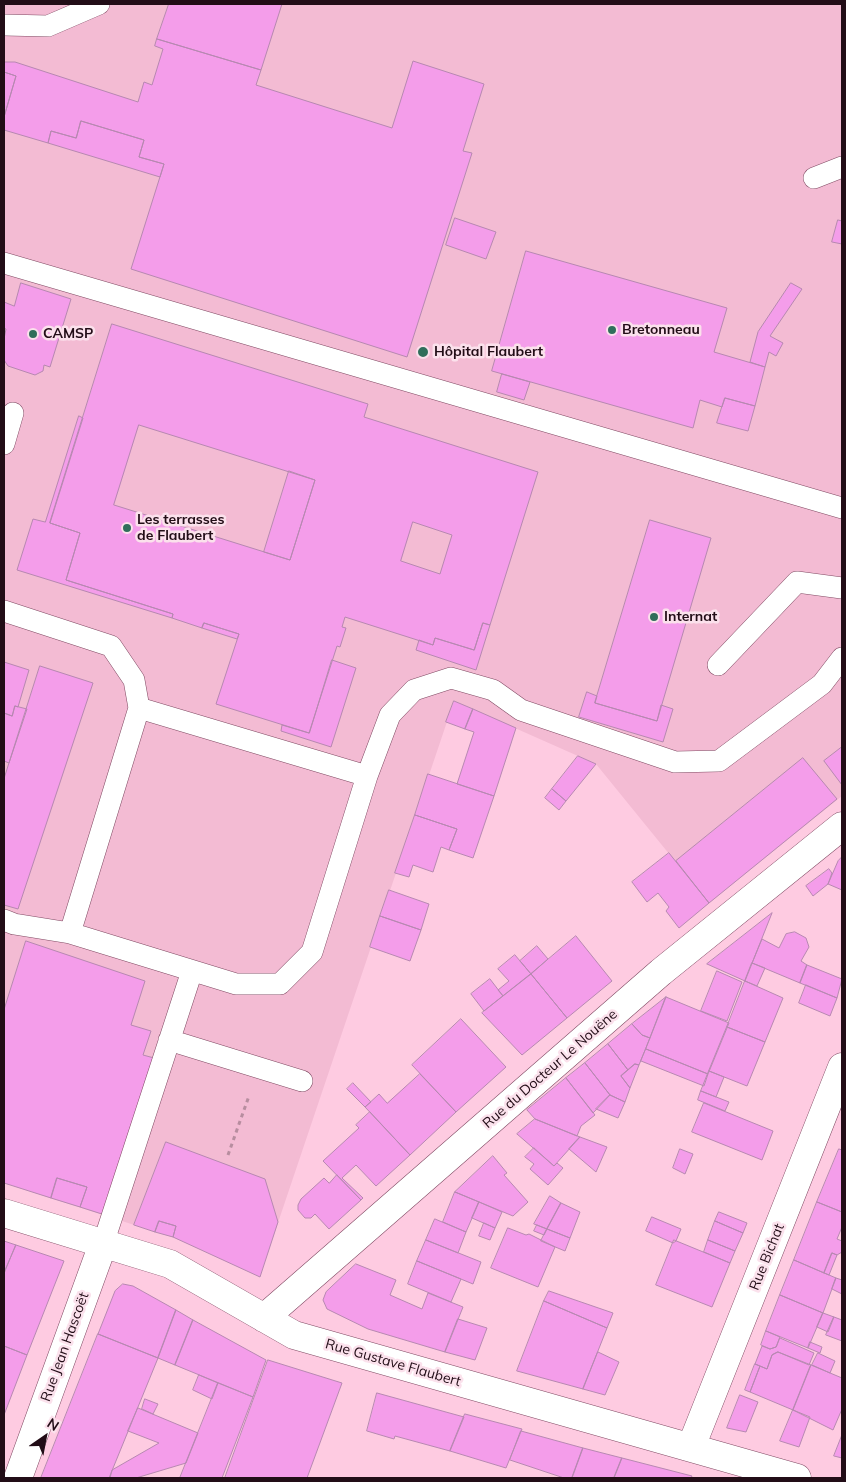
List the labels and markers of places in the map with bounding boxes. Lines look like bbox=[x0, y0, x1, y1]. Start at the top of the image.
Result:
place label: Bretonneau bbox=[622, 322, 700, 338]
marker: Bretonneau bbox=[606, 324, 618, 336]
place label: CAMSP bbox=[43, 326, 93, 342]
marker: CAMSP bbox=[27, 328, 39, 340]
place label: Hôpital Flaubert bbox=[434, 344, 543, 360]
marker: Hôpital Flaubert bbox=[416, 345, 430, 359]
place label: Les terrasses de Flaubert bbox=[137, 512, 225, 544]
marker: Les terrasses de Flaubert bbox=[121, 522, 133, 534]
place label: Internat bbox=[664, 609, 717, 625]
marker: Internat bbox=[648, 611, 660, 623]

